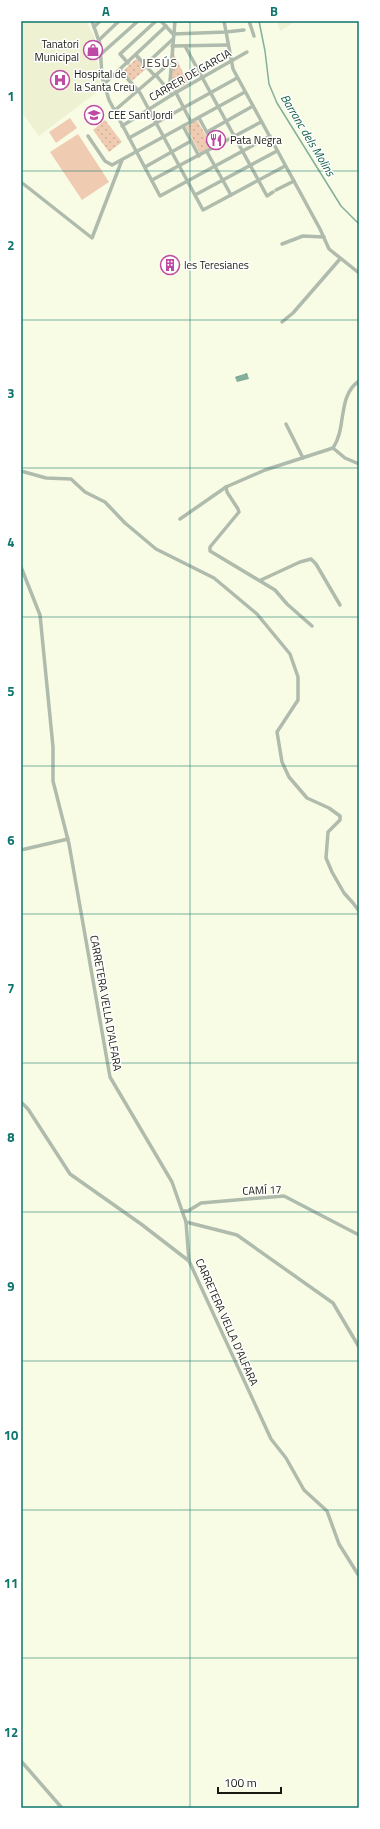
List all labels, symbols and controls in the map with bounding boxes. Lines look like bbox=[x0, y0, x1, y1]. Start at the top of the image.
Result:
text: A bbox=[102, 1, 110, 21]
text: B bbox=[270, 1, 278, 21]
place label: Tanatori Municipal bbox=[35, 36, 79, 65]
shop icon: Tanatori Municipal bbox=[82, 39, 104, 61]
street label: CARRER DE GARCIA bbox=[146, 45, 234, 105]
district label: JESÚS bbox=[142, 53, 178, 72]
place label: Hospital de la Santa Creu bbox=[74, 66, 135, 95]
hospital icon: Hospital de la Santa Creu bbox=[49, 69, 71, 91]
text: 1 bbox=[7, 86, 15, 106]
water label: Barranc dels Molins bbox=[276, 90, 341, 181]
school or university icon: CEE Sant Jordi bbox=[83, 104, 105, 126]
place label: CEE Sant Jordi bbox=[108, 107, 173, 123]
restaurant icon: Pata Negra bbox=[205, 129, 227, 151]
place label: Pata Negra bbox=[230, 132, 282, 148]
text: 2 bbox=[7, 235, 15, 255]
building icon: les Teresianes bbox=[159, 254, 181, 276]
place label: les Teresianes bbox=[184, 257, 249, 273]
text: 3 bbox=[7, 383, 15, 403]
text: 4 bbox=[7, 532, 15, 552]
text: 5 bbox=[7, 681, 15, 701]
text: 6 bbox=[7, 830, 15, 850]
street label: CARRETERA VELLA D'ALFARA bbox=[86, 934, 126, 1073]
text: 7 bbox=[7, 978, 15, 998]
text: 8 bbox=[7, 1127, 15, 1147]
street label: CAMÍ 17 bbox=[242, 1181, 282, 1199]
street label: CARRETERA VELLA D'ALFARA bbox=[192, 1256, 262, 1389]
text: 9 bbox=[7, 1276, 15, 1296]
text: 10 bbox=[4, 1425, 18, 1445]
text: 11 bbox=[4, 1573, 18, 1593]
text: 12 bbox=[4, 1722, 18, 1742]
scale bar bbox=[218, 1769, 281, 1795]
text: 100 m bbox=[224, 1773, 257, 1792]

